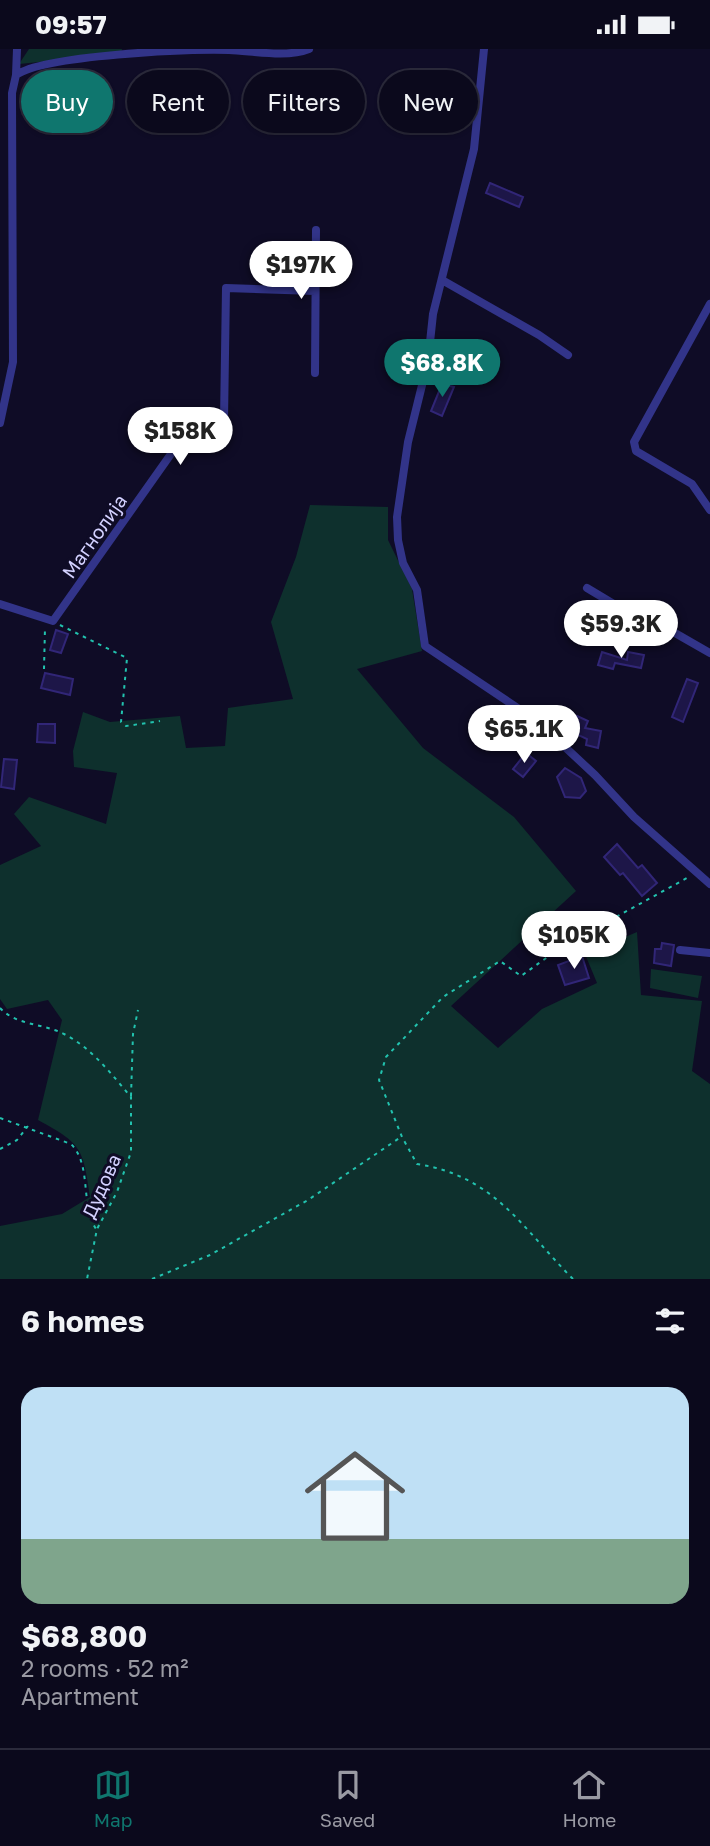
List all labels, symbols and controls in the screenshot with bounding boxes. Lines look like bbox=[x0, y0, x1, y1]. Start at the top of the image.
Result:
text: 09:57 bbox=[35, 9, 107, 40]
chip: Buy bbox=[21, 70, 113, 133]
chip: Rent bbox=[127, 70, 229, 133]
chip: Filters bbox=[243, 70, 365, 133]
chip: New bbox=[379, 70, 478, 133]
pin: $197K bbox=[252, 241, 350, 301]
text: $197K bbox=[265, 250, 337, 278]
pin: $68.8K bbox=[385, 339, 499, 399]
text: $68.8K bbox=[400, 348, 484, 376]
pin: $158K bbox=[131, 407, 229, 467]
text: $158K bbox=[144, 416, 216, 444]
street label: Магнолија bbox=[57, 490, 131, 582]
pin: $59.3K bbox=[564, 601, 678, 660]
text: $59.3K bbox=[580, 609, 662, 637]
pin: $65.1K bbox=[467, 705, 581, 765]
text: $65.1K bbox=[484, 714, 564, 742]
pin: $105K bbox=[525, 911, 623, 971]
text: $105K bbox=[538, 920, 610, 948]
street label: Дудова bbox=[77, 1150, 125, 1222]
icon: filters bbox=[651, 1302, 689, 1340]
text: 6 homes bbox=[21, 1303, 144, 1339]
icon: home bbox=[292, 1433, 418, 1559]
text: $68,800 bbox=[21, 1618, 147, 1654]
text: 2 rooms · 52 m² bbox=[21, 1654, 188, 1682]
text: Apartment bbox=[21, 1682, 139, 1710]
tab: Map bbox=[94, 1766, 132, 1831]
tab: Saved bbox=[320, 1766, 375, 1831]
tab: Home bbox=[563, 1766, 616, 1831]

